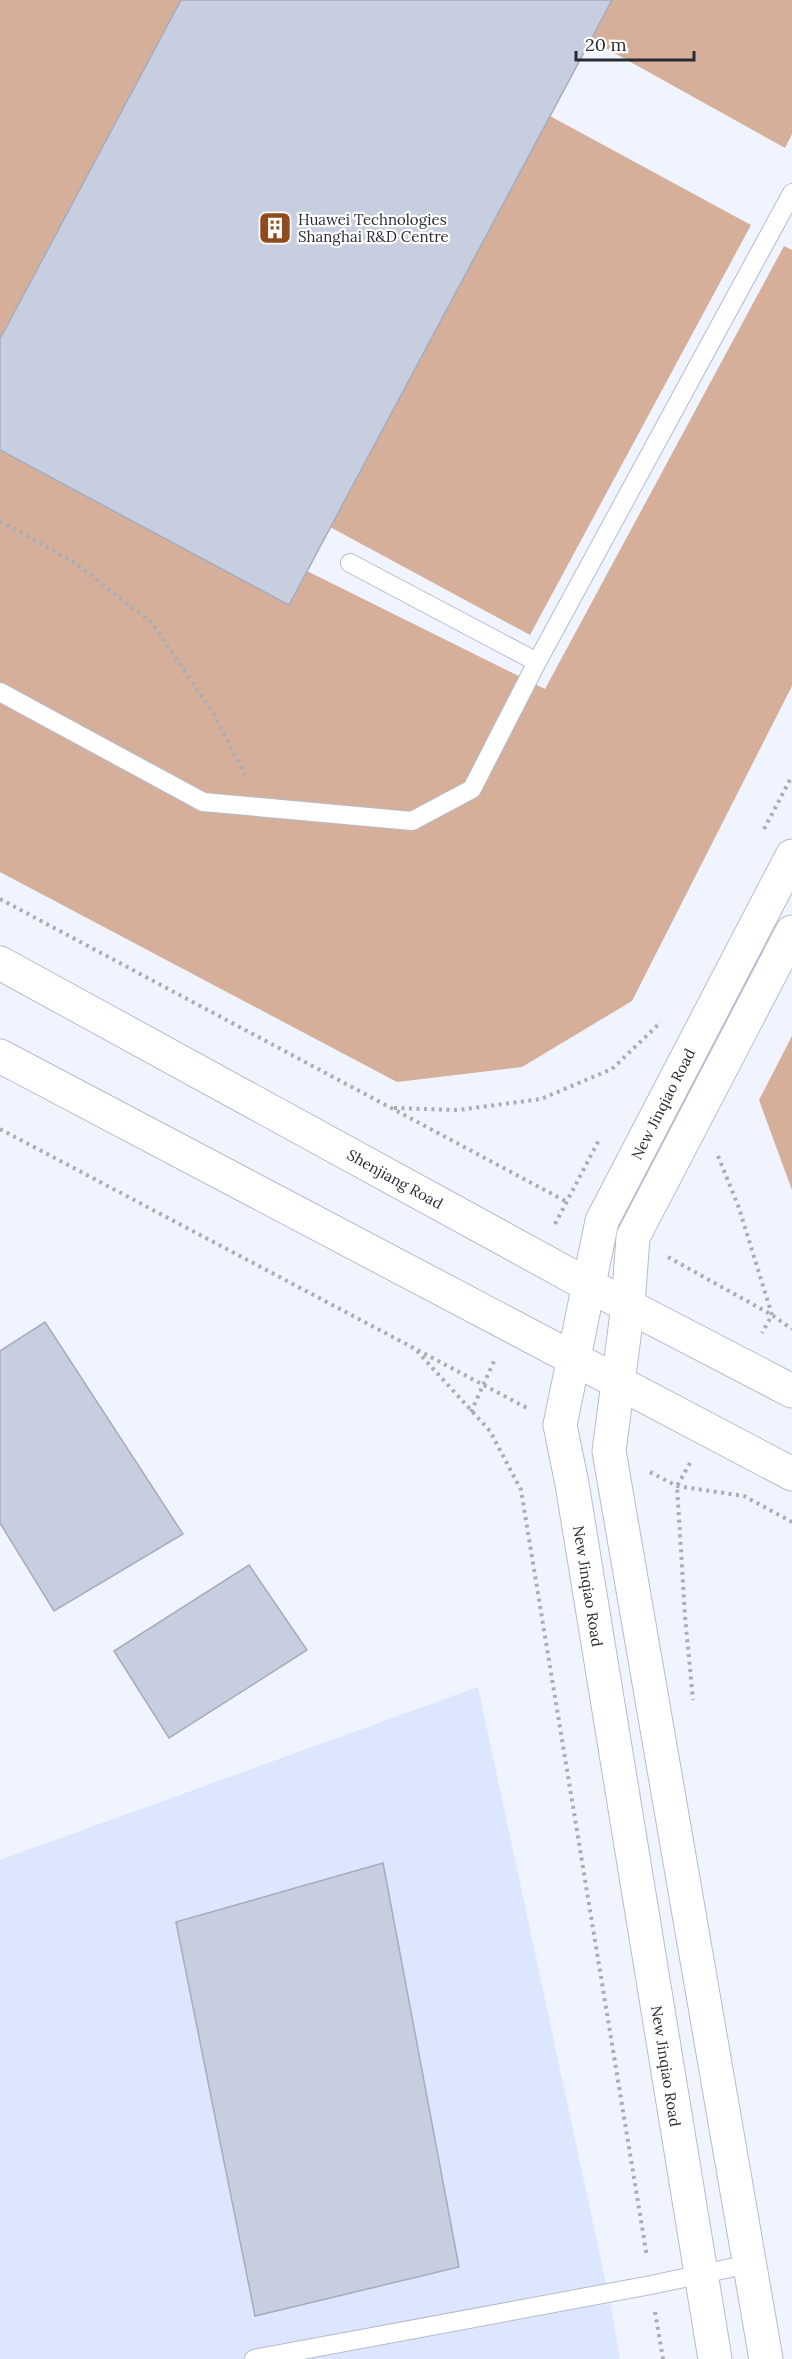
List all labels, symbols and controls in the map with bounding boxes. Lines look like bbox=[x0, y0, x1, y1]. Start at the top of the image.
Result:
scale bar bbox=[576, 24, 694, 62]
text: 20 m bbox=[585, 33, 627, 56]
building icon: Huawei Technologies Shanghai R&D Centre bbox=[257, 210, 293, 246]
place label: Huawei Technologies Shanghai R&D Centre bbox=[298, 210, 449, 246]
street label: New Jinqiao Road bbox=[627, 1045, 699, 1163]
street label: Shenjiang Road bbox=[344, 1145, 446, 1213]
street label: New Jinqiao Road bbox=[569, 1524, 607, 1648]
street label: New Jinqiao Road bbox=[647, 2004, 685, 2128]

